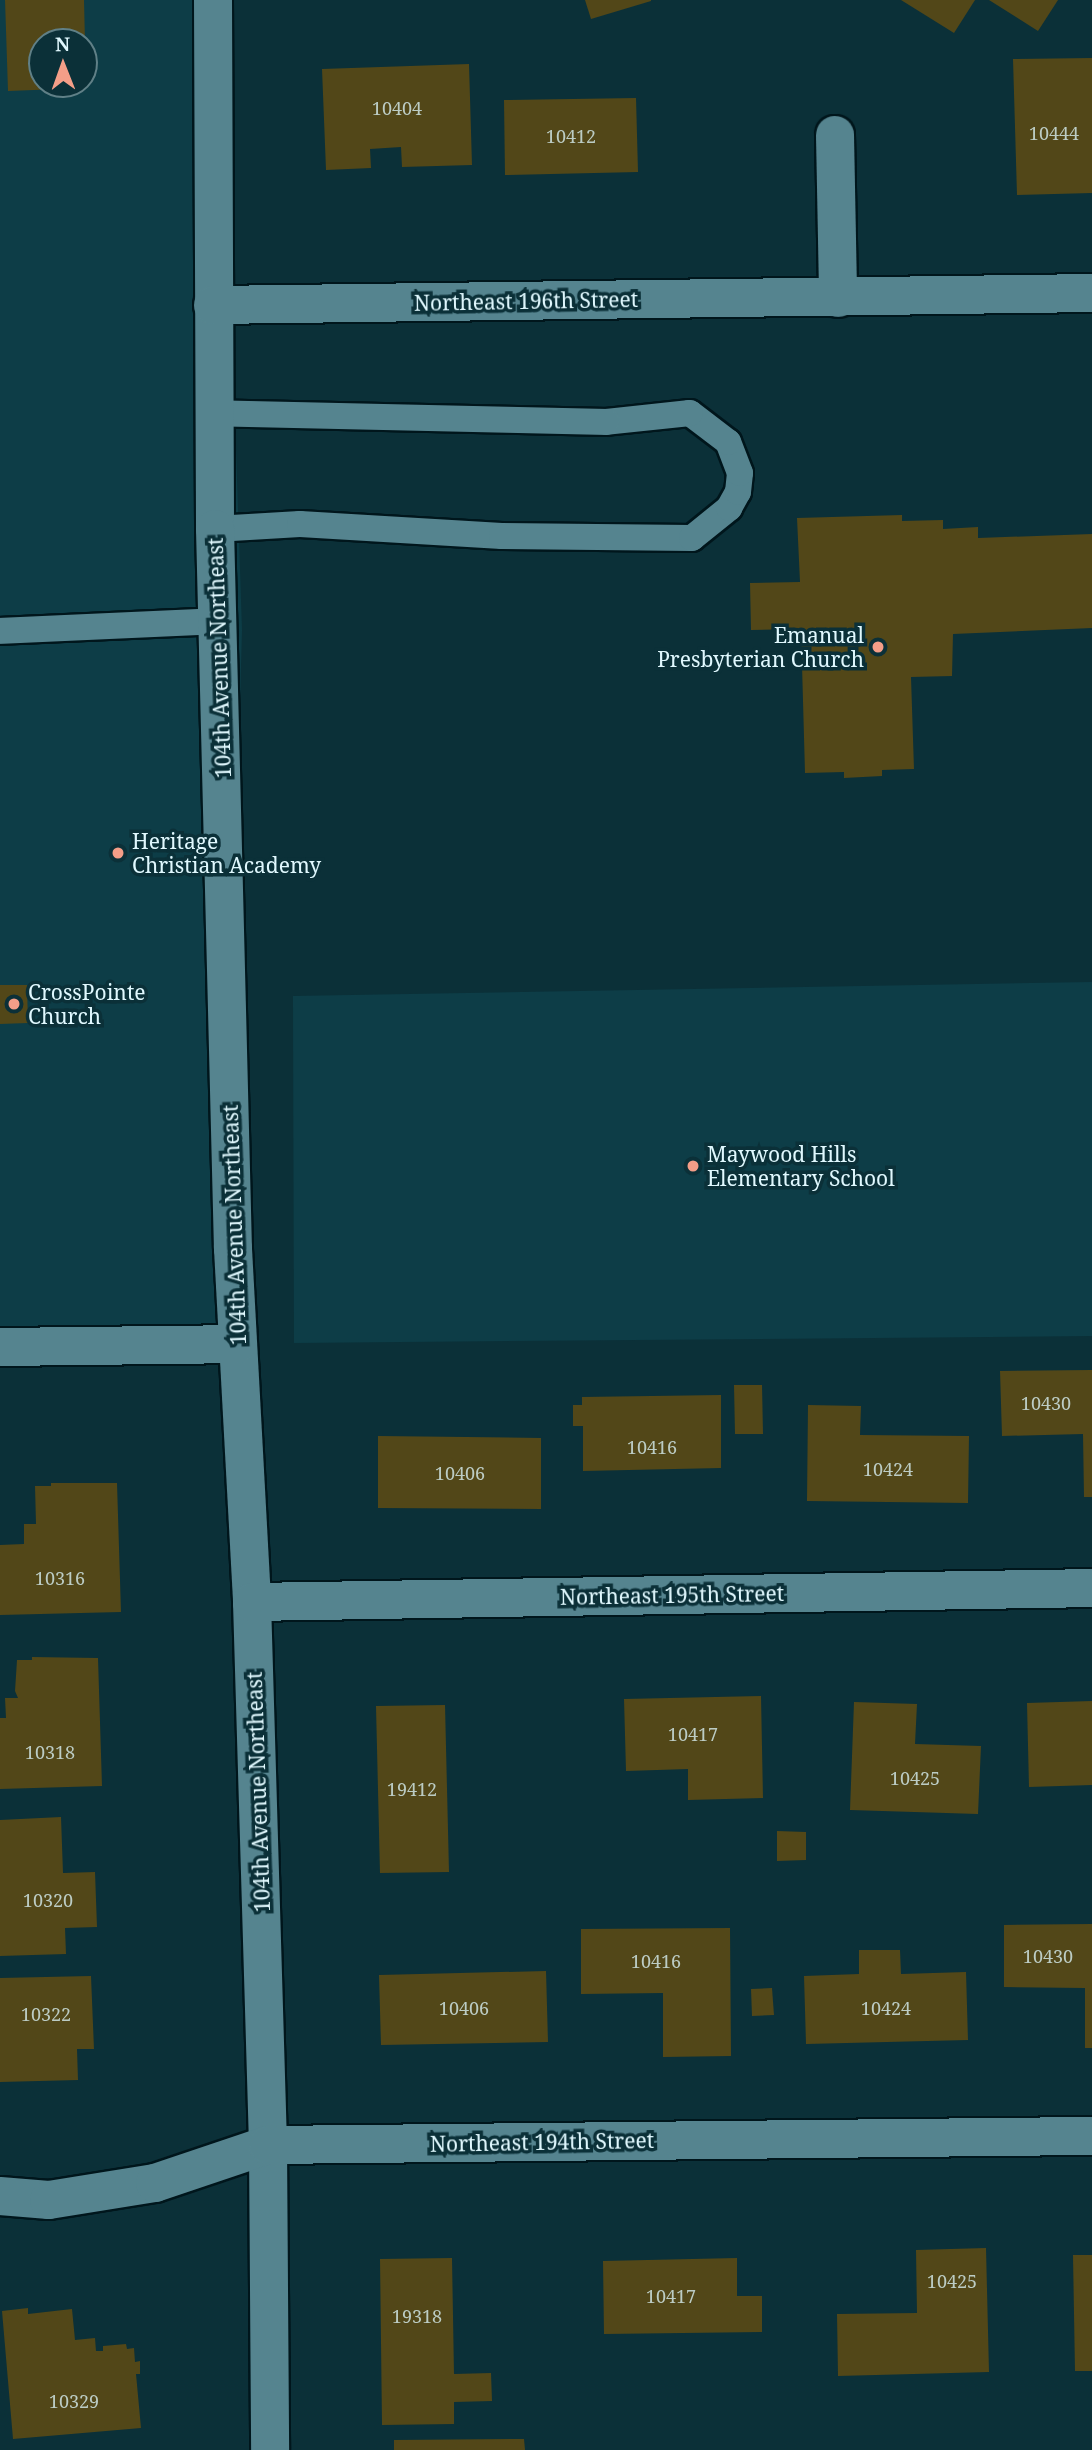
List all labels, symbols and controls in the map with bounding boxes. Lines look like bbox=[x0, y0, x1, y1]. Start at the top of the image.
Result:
north arrow bbox=[28, 28, 98, 98]
text: N bbox=[55, 31, 70, 57]
house number: 10404 bbox=[372, 97, 422, 119]
house number: 10444 bbox=[1029, 122, 1079, 144]
house number: 10412 bbox=[546, 125, 596, 147]
street label: Northeast 196th Street bbox=[414, 286, 638, 316]
street label: 104th Avenue Northeast bbox=[202, 537, 236, 779]
place label: Emanual Presbyterian Church bbox=[657, 622, 864, 672]
marker: Emanual Presbyterian Church bbox=[870, 639, 886, 655]
place label: Heritage Christian Academy bbox=[132, 828, 321, 878]
marker: Heritage Christian Academy bbox=[110, 845, 126, 861]
place label: CrossPointe Church bbox=[28, 979, 146, 1029]
marker: CrossPointe Church bbox=[6, 996, 22, 1012]
street label: 104th Avenue Northeast bbox=[217, 1104, 251, 1346]
place label: Maywood Hills Elementary School bbox=[707, 1141, 895, 1191]
marker: Maywood Hills Elementary School bbox=[685, 1158, 701, 1174]
house number: 10430 bbox=[1021, 1392, 1071, 1414]
house number: 10416 bbox=[627, 1436, 677, 1458]
house number: 10424 bbox=[863, 1458, 913, 1480]
house number: 10406 bbox=[435, 1462, 485, 1484]
house number: 10316 bbox=[35, 1567, 85, 1589]
street label: Northeast 195th Street bbox=[560, 1580, 784, 1610]
street label: 104th Avenue Northeast bbox=[241, 1671, 275, 1913]
house number: 10417 bbox=[668, 1723, 718, 1745]
house number: 10318 bbox=[25, 1741, 75, 1763]
house number: 10425 bbox=[890, 1767, 940, 1789]
house number: 19412 bbox=[387, 1778, 437, 1800]
house number: 10320 bbox=[23, 1889, 73, 1911]
house number: 10430 bbox=[1023, 1945, 1073, 1967]
house number: 10416 bbox=[631, 1950, 681, 1972]
house number: 10406 bbox=[439, 1997, 489, 2019]
house number: 10424 bbox=[861, 1997, 911, 2019]
house number: 10322 bbox=[21, 2003, 71, 2025]
street label: Northeast 194th Street bbox=[430, 2127, 654, 2157]
house number: 10425 bbox=[927, 2270, 977, 2292]
house number: 10417 bbox=[646, 2285, 696, 2307]
house number: 19318 bbox=[392, 2305, 442, 2327]
house number: 10329 bbox=[49, 2390, 99, 2412]

